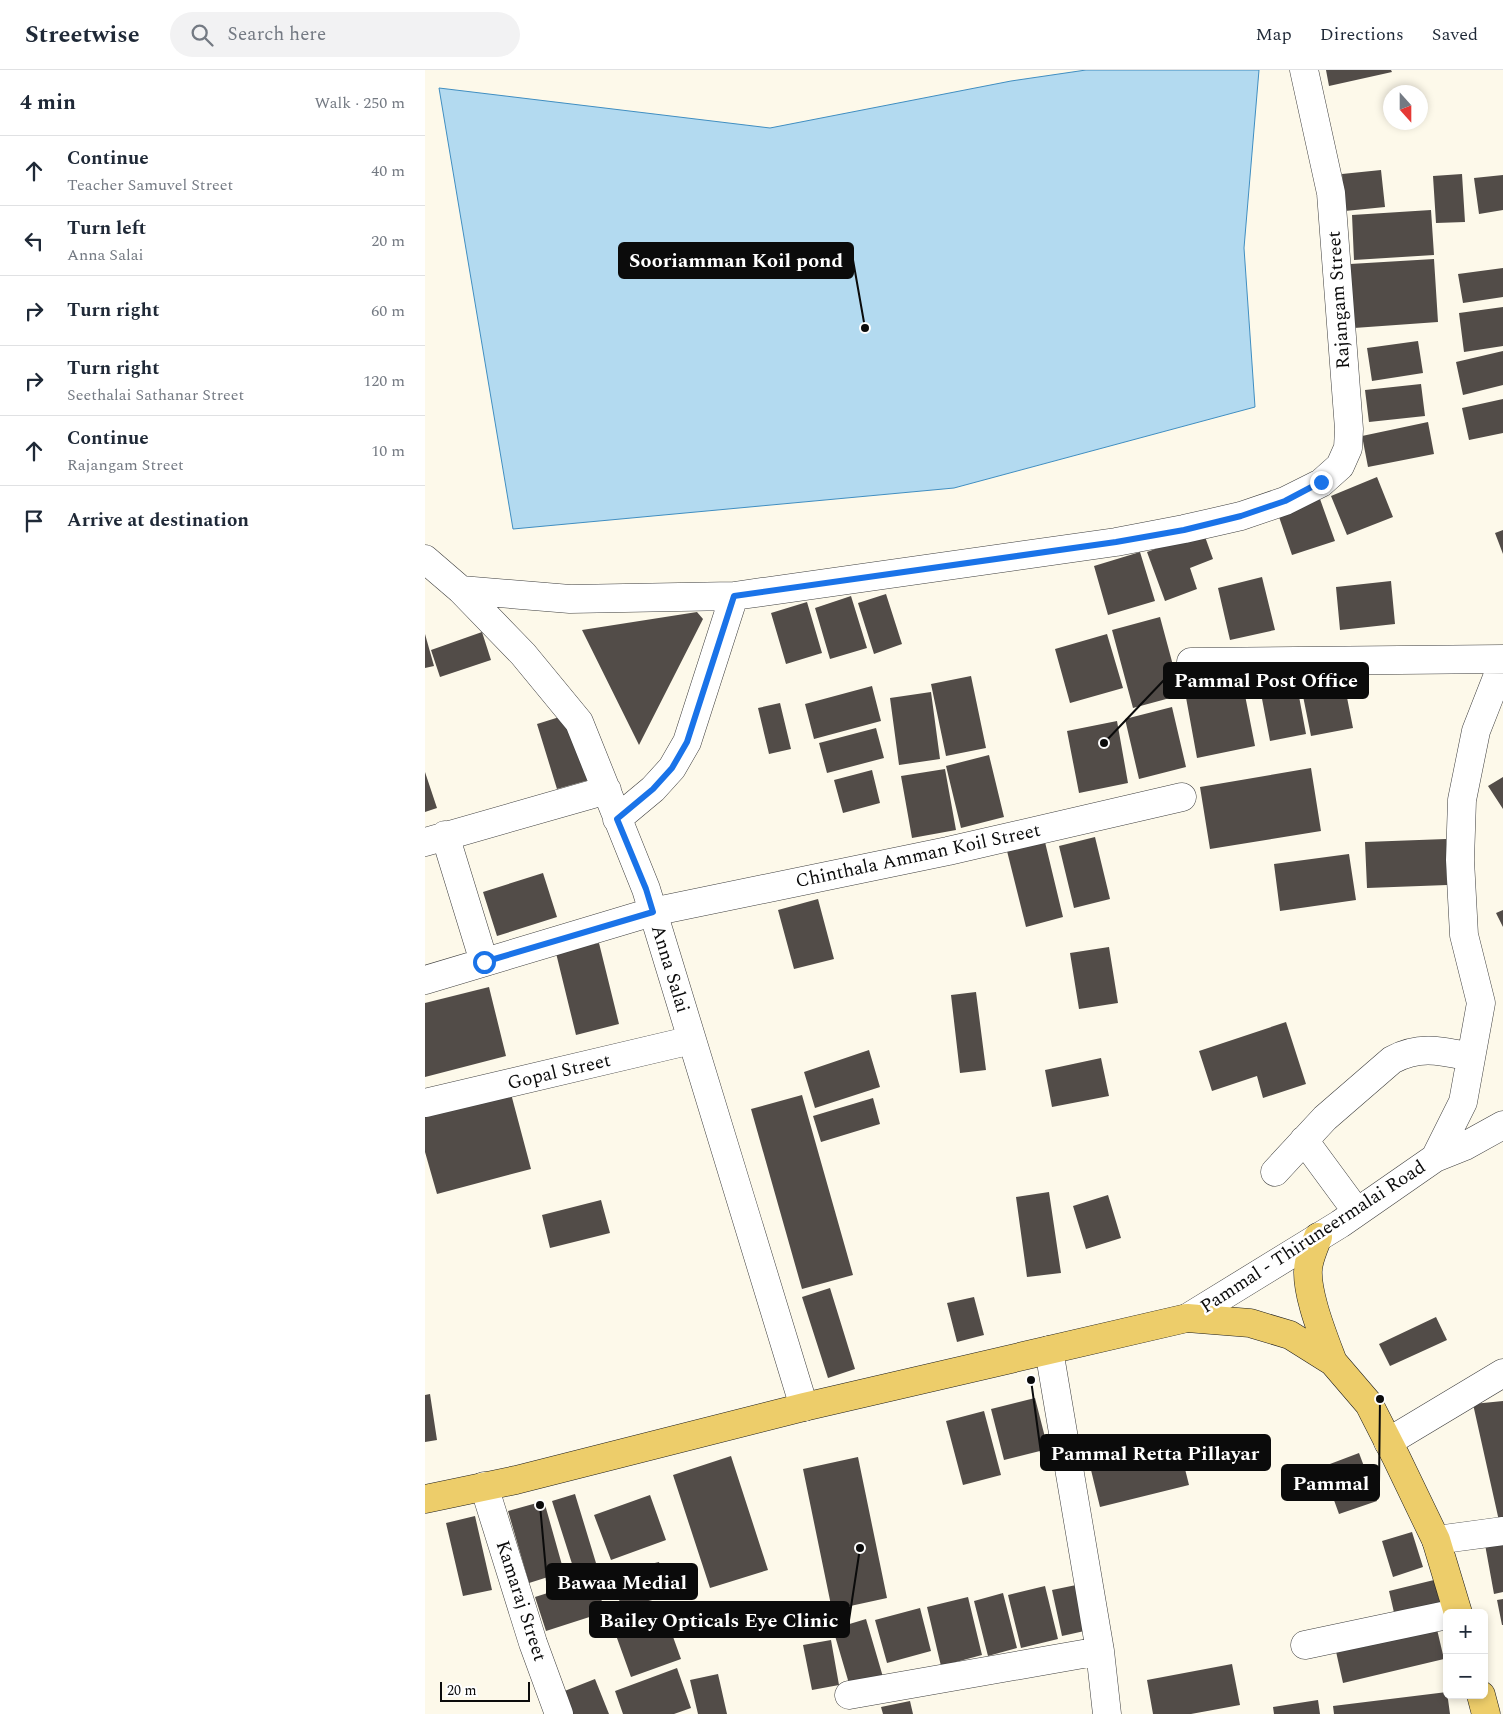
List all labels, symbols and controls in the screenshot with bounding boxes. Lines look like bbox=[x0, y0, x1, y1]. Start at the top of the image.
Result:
search box bbox=[170, 12, 520, 57]
text: Streetwise bbox=[25, 17, 140, 53]
text: Search here bbox=[228, 20, 326, 49]
icon: search bbox=[188, 21, 216, 49]
text: Map bbox=[1256, 21, 1292, 48]
text: Directions bbox=[1320, 21, 1404, 48]
text: Saved bbox=[1432, 21, 1478, 48]
north arrow bbox=[1383, 85, 1428, 130]
text: 4 min bbox=[20, 87, 76, 119]
text: Walk · 250 m bbox=[314, 91, 405, 115]
text: Continue bbox=[67, 144, 149, 173]
icon: ahead bbox=[20, 157, 48, 185]
text: 40 m bbox=[371, 159, 405, 183]
text: Teacher Samuvel Street bbox=[67, 173, 233, 197]
text: Turn left bbox=[67, 214, 146, 243]
icon: left bbox=[20, 227, 48, 255]
text: 20 m bbox=[371, 229, 405, 253]
street label: Rajangam Street bbox=[1320, 230, 1358, 370]
text: Anna Salai bbox=[67, 243, 143, 267]
callout: Sooriamman Koil pond bbox=[619, 243, 853, 278]
text: Sooriamman Koil pond bbox=[629, 246, 843, 276]
text: Turn right bbox=[67, 296, 160, 325]
icon: right bbox=[20, 297, 48, 325]
text: 60 m bbox=[371, 299, 405, 323]
text: Turn right bbox=[67, 354, 160, 383]
icon: right bbox=[20, 367, 48, 395]
text: 120 m bbox=[363, 369, 405, 393]
text: Seethalai Sathanar Street bbox=[67, 383, 244, 407]
text: Continue bbox=[67, 424, 149, 453]
icon: ahead bbox=[20, 437, 48, 465]
text: 10 m bbox=[371, 439, 405, 463]
text: Rajangam Street bbox=[67, 453, 184, 477]
route end bbox=[1310, 471, 1333, 494]
text: Arrive at destination bbox=[67, 506, 249, 535]
icon: arrive bbox=[20, 507, 48, 535]
callout: Pammal Post Office bbox=[1164, 663, 1368, 698]
text: Pammal Post Office bbox=[1174, 666, 1358, 696]
street label: Chinthala Amman Koil Street bbox=[793, 816, 1043, 896]
street label: Anna Salai bbox=[643, 921, 697, 1017]
route start bbox=[473, 951, 496, 974]
street label: Gopal Street bbox=[505, 1046, 614, 1098]
street label: Pammal - Thiruneermalai Road bbox=[1194, 1153, 1432, 1321]
callout: Pammal Retta Pillayar bbox=[1041, 1435, 1270, 1470]
text: Pammal Retta Pillayar bbox=[1051, 1439, 1260, 1469]
callout: Pammal bbox=[1282, 1465, 1379, 1500]
text: Pammal bbox=[1293, 1469, 1369, 1499]
street label: Kamaraj Street bbox=[488, 1537, 554, 1666]
callout: Bawaa Medial bbox=[547, 1564, 697, 1599]
text: Bawaa Medial bbox=[557, 1568, 687, 1598]
callout: Bailey Opticals Eye Clinic bbox=[590, 1602, 849, 1637]
text: Bailey Opticals Eye Clinic bbox=[600, 1606, 838, 1636]
map controls bbox=[1443, 1609, 1488, 1699]
button: + bbox=[1443, 1609, 1488, 1654]
button: − bbox=[1443, 1654, 1488, 1699]
scale bar bbox=[440, 1679, 530, 1702]
text: 20 m bbox=[447, 1680, 477, 1701]

